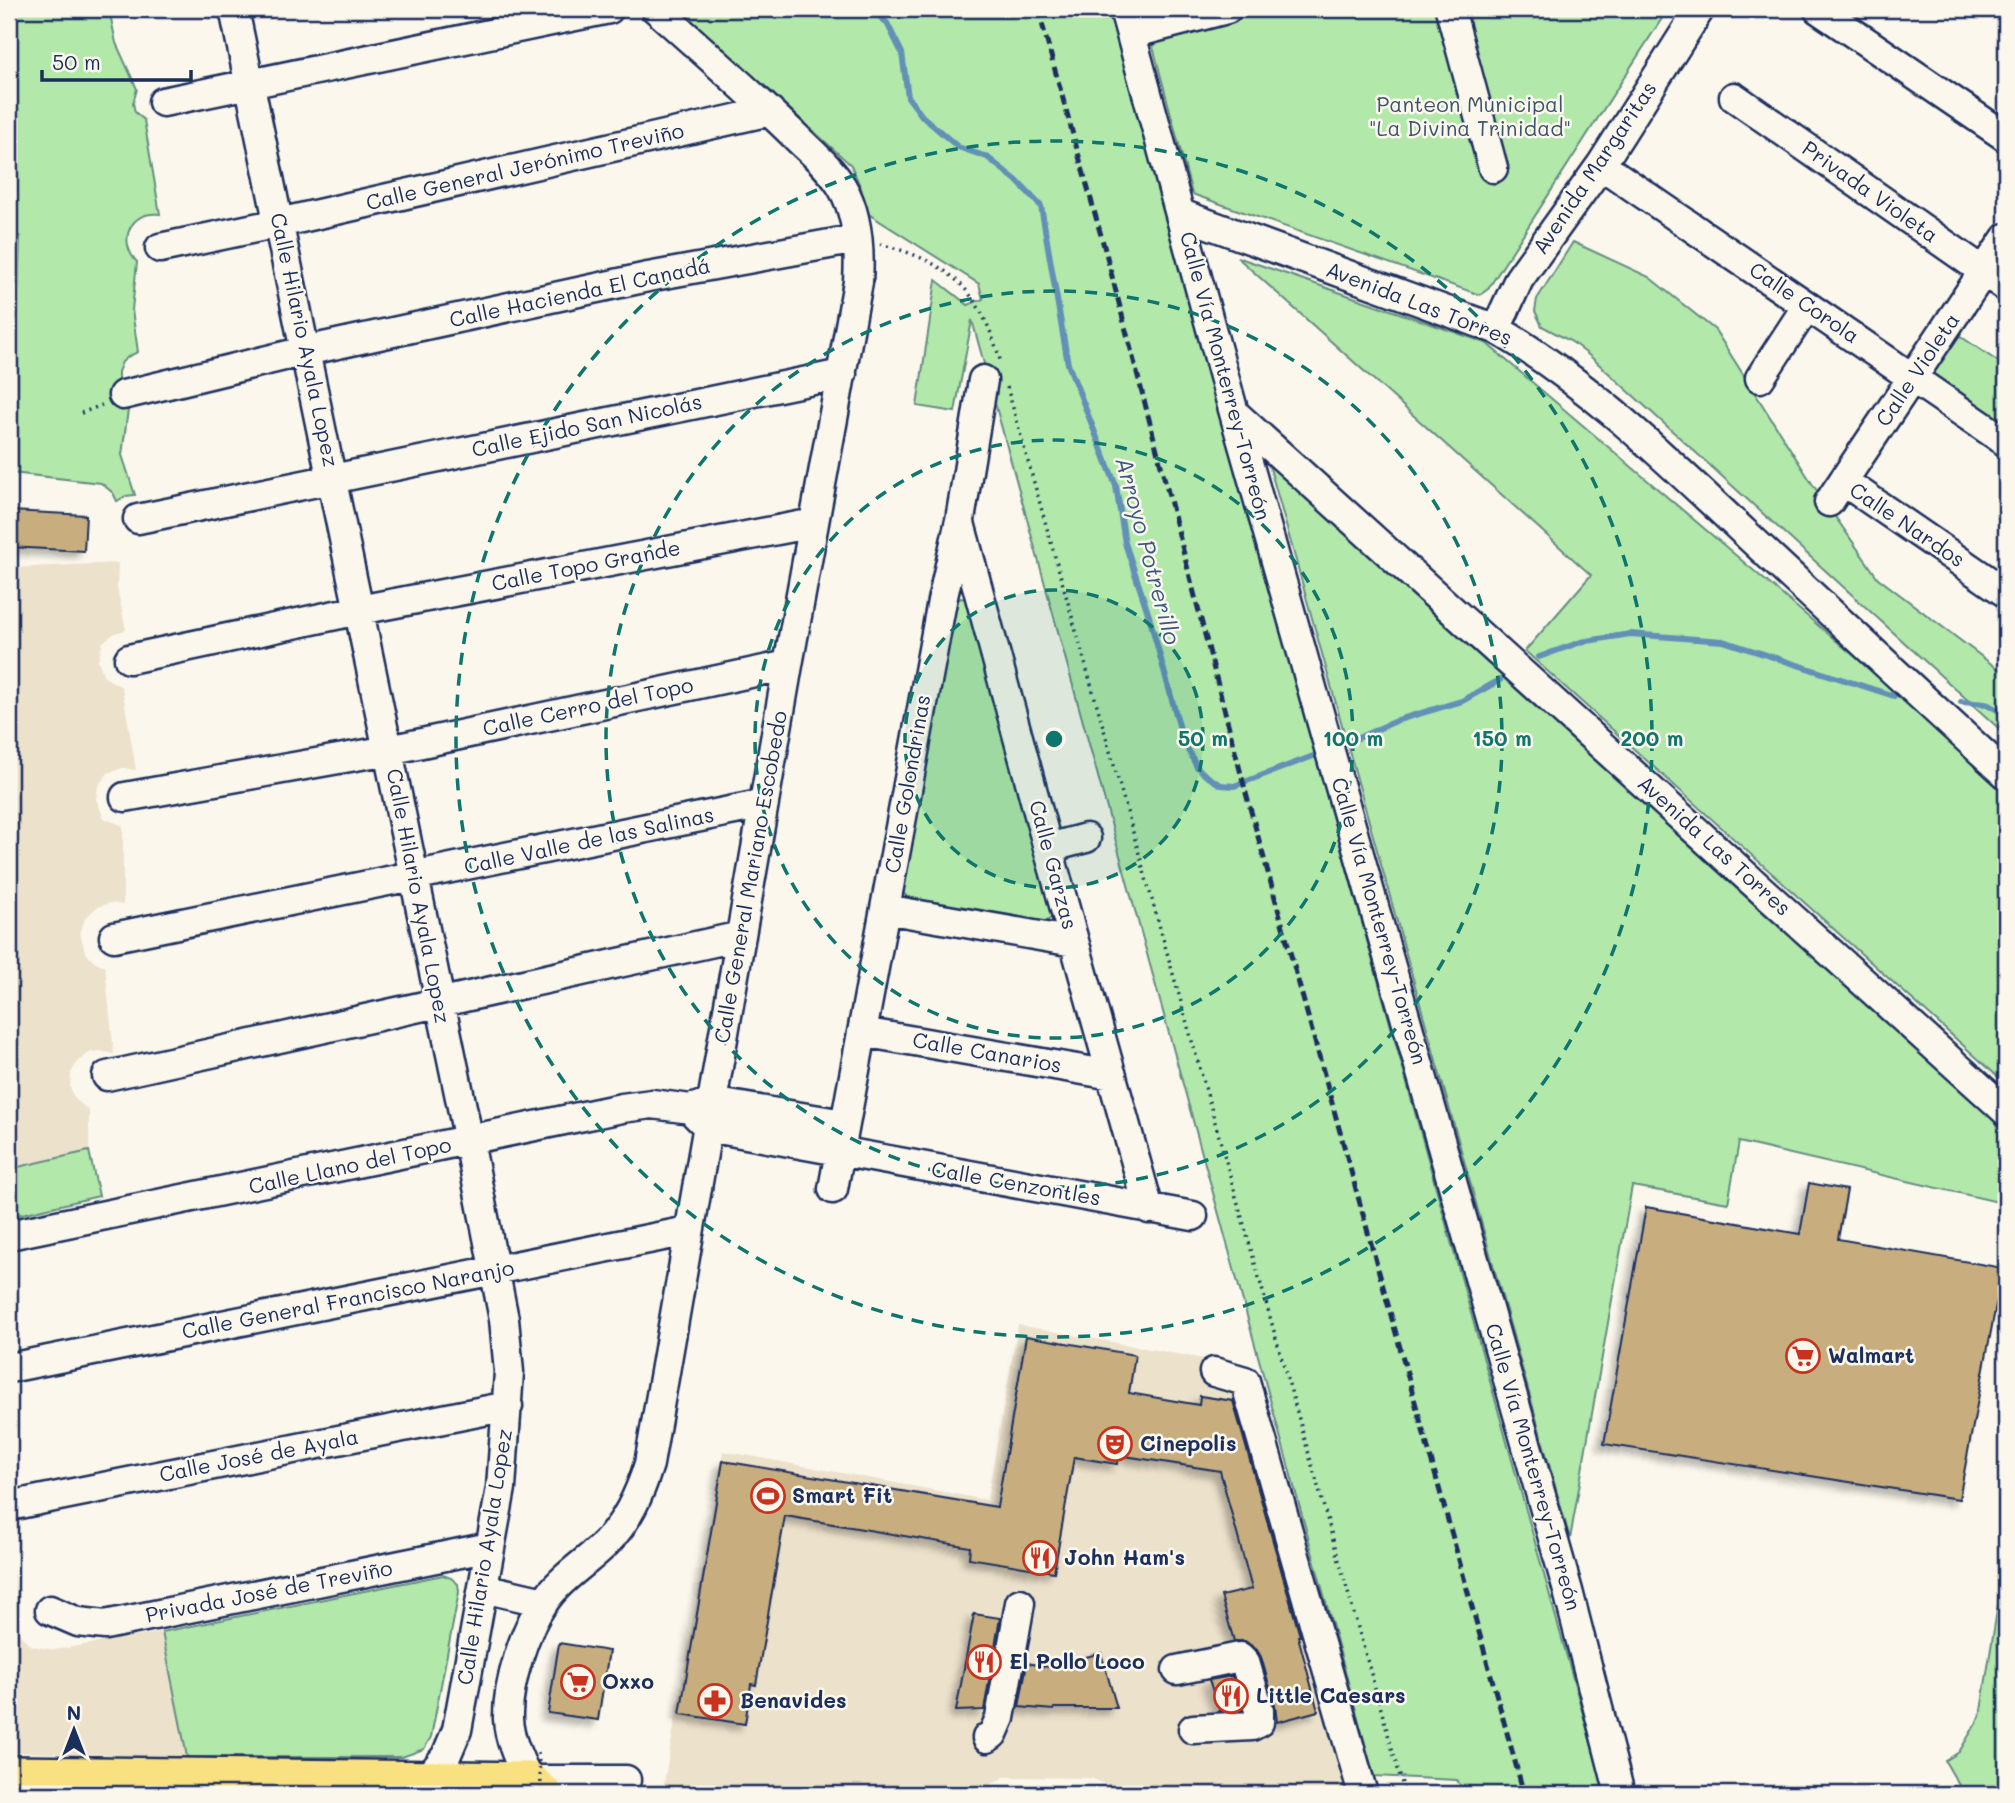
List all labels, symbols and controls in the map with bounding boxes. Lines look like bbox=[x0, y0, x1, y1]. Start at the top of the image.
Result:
scale bar bbox=[42, 38, 191, 82]
text: 50 m bbox=[52, 48, 101, 75]
street label: Avenida Margaritas bbox=[1526, 76, 1662, 259]
park label: Panteon Municipal "La Divina Trinidad" bbox=[1369, 90, 1571, 141]
street label: Calle General Jerónimo Treviño bbox=[363, 116, 686, 215]
street label: Privada Violeta bbox=[1798, 134, 1944, 248]
street label: Calle Hilario Ayala Lopez bbox=[265, 210, 346, 469]
street label: Calle Vía Monterrey-Torreón bbox=[1175, 228, 1278, 523]
street label: Calle Hacienda El Canadá bbox=[447, 251, 713, 332]
street label: Avenida Las Torres bbox=[1323, 255, 1516, 351]
street label: Calle Corola bbox=[1745, 255, 1865, 348]
street label: Calle Violeta bbox=[1869, 307, 1965, 431]
street label: Calle Ejido San Nicolás bbox=[469, 387, 704, 462]
water label: Arroyo Potrerillo bbox=[1109, 454, 1188, 648]
street label: Calle Nardos bbox=[1845, 475, 1971, 572]
street label: Calle Topo Grande bbox=[489, 533, 682, 596]
street label: Calle Cerro del Topo bbox=[480, 670, 695, 741]
street label: Calle Golondrinas bbox=[878, 692, 936, 875]
street label: Calle General Mariano Escobedo bbox=[707, 708, 792, 1045]
text: 50 m bbox=[1178, 724, 1228, 751]
text: 100 m bbox=[1323, 724, 1383, 751]
text: 150 m bbox=[1472, 724, 1532, 751]
text: 200 m bbox=[1621, 724, 1683, 751]
centre of rings bbox=[1042, 727, 1066, 751]
street label: Calle Hilario Ayala Lopez bbox=[382, 766, 457, 1025]
street label: Avenida Las Torres bbox=[1633, 769, 1797, 921]
street label: Calle Vía Monterrey-Torreón bbox=[1326, 774, 1434, 1067]
street label: Calle Garzas bbox=[1024, 797, 1085, 932]
street label: Calle Valle de las Salinas bbox=[461, 800, 716, 879]
street label: Calle Canarios bbox=[911, 1025, 1064, 1078]
street label: Calle Llano del Topo bbox=[246, 1130, 453, 1199]
street label: Calle Cenzontles bbox=[929, 1154, 1103, 1211]
street label: Calle General Francisco Naranjo bbox=[179, 1253, 516, 1344]
street label: Calle Vía Monterrey-Torreón bbox=[1480, 1320, 1588, 1613]
supermarket icon: Walmart bbox=[1784, 1337, 1822, 1375]
place label: Walmart bbox=[1828, 1341, 1914, 1368]
street label: Calle José de Ayala bbox=[157, 1422, 361, 1487]
theatre icon: Cinepolis bbox=[1096, 1425, 1134, 1463]
street label: Calle Hilario Ayala Lopez bbox=[450, 1427, 517, 1687]
place label: Cinepolis bbox=[1140, 1429, 1237, 1456]
sports icon: Smart Fit bbox=[749, 1477, 787, 1515]
place label: Smart Fit bbox=[792, 1481, 892, 1508]
restaurant icon: John Ham's bbox=[1021, 1539, 1059, 1577]
place label: John Ham's bbox=[1064, 1543, 1185, 1570]
street label: Privada José de Treviño bbox=[143, 1553, 394, 1628]
restaurant icon: El Pollo Loco bbox=[965, 1643, 1003, 1681]
place label: El Pollo Loco bbox=[1009, 1647, 1145, 1674]
supermarket icon: Oxxo bbox=[559, 1663, 597, 1701]
place label: Oxxo bbox=[602, 1667, 654, 1694]
restaurant icon: Little Caesars bbox=[1212, 1677, 1250, 1715]
place label: Little Caesars bbox=[1256, 1681, 1406, 1708]
pharmacy icon: Benavides bbox=[696, 1682, 734, 1720]
place label: Benavides bbox=[740, 1686, 847, 1713]
north arrow bbox=[38, 1694, 108, 1764]
text: N bbox=[67, 1700, 81, 1725]

